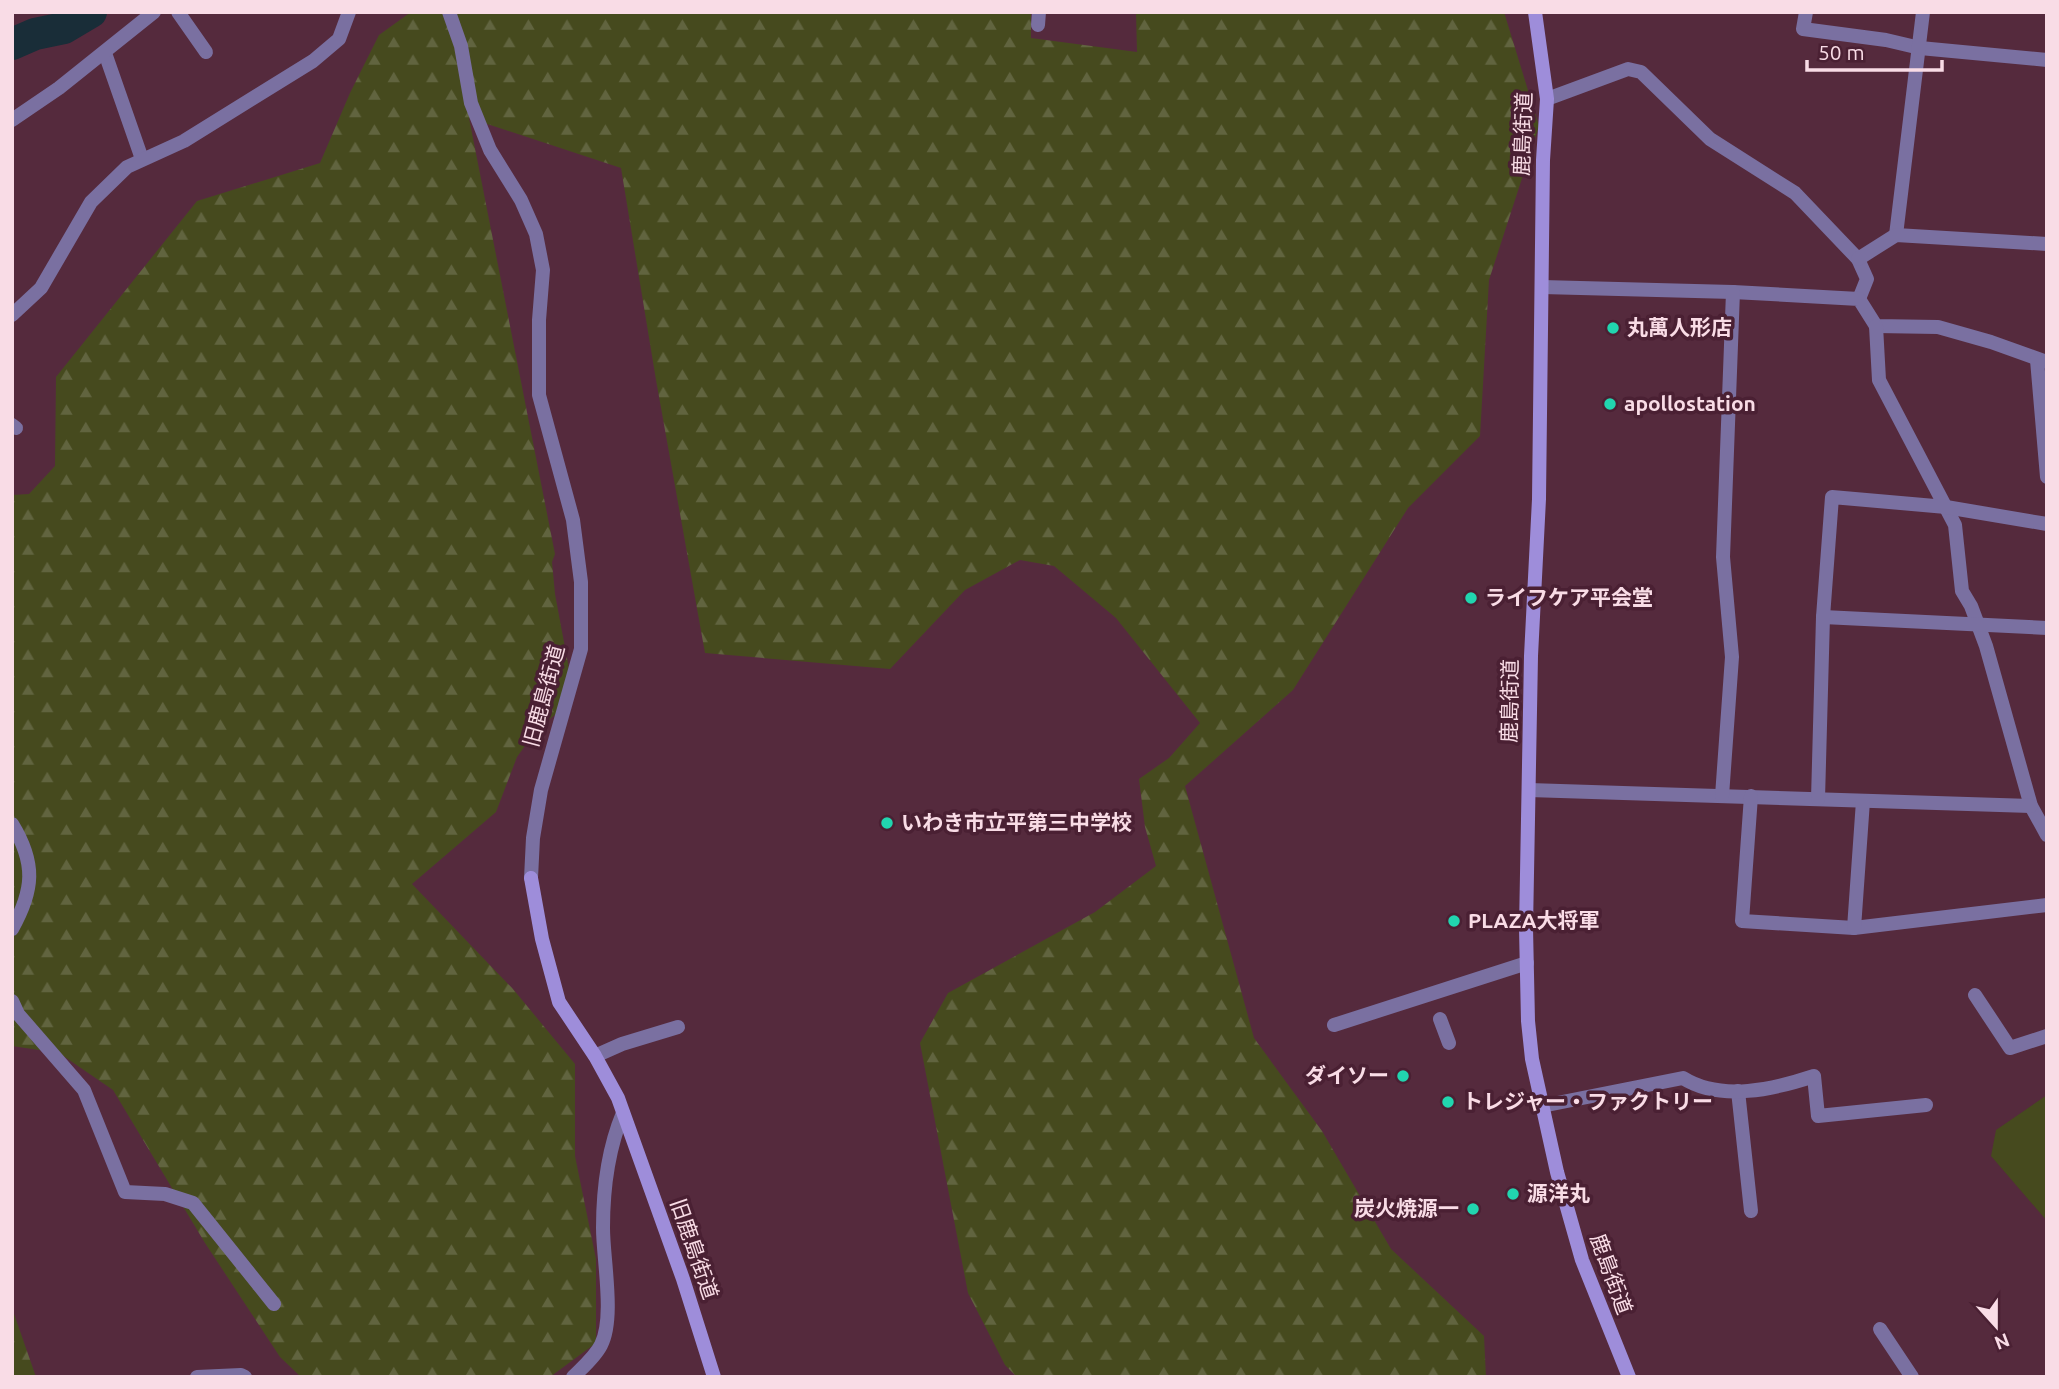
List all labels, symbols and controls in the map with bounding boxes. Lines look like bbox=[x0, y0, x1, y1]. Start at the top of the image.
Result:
scale bar bbox=[1807, 28, 1942, 72]
text: 50 m bbox=[1818, 40, 1865, 64]
street label: 鹿島街道 bbox=[1509, 92, 1535, 176]
place label: 丸萬人形店 bbox=[1627, 315, 1732, 339]
marker: 丸萬人形店 bbox=[1605, 320, 1621, 336]
place label: apollostation bbox=[1624, 391, 1756, 415]
marker: apollostation bbox=[1602, 396, 1618, 412]
place label: ライフケア平会堂 bbox=[1485, 585, 1653, 609]
marker: ライフケア平会堂 bbox=[1463, 590, 1479, 606]
street label: 旧鹿島街道 bbox=[518, 642, 568, 750]
street label: 鹿島街道 bbox=[1496, 659, 1522, 743]
place label: いわき市立平第三中学校 bbox=[901, 810, 1132, 834]
marker: いわき市立平第三中学校 bbox=[879, 815, 895, 831]
place label: PLAZA大将軍 bbox=[1468, 908, 1600, 932]
marker: PLAZA大将軍 bbox=[1446, 913, 1462, 929]
place label: ダイソー bbox=[1305, 1063, 1389, 1087]
marker: ダイソー bbox=[1395, 1068, 1411, 1084]
place label: トレジャー・ファクトリー bbox=[1462, 1089, 1713, 1113]
marker: トレジャー・ファクトリー bbox=[1440, 1094, 1456, 1110]
place label: 源洋丸 bbox=[1527, 1181, 1590, 1205]
marker: 源洋丸 bbox=[1505, 1186, 1521, 1202]
street label: 旧鹿島街道 bbox=[667, 1195, 723, 1302]
place label: 炭火焼源一 bbox=[1354, 1196, 1459, 1220]
marker: 炭火焼源一 bbox=[1465, 1201, 1481, 1217]
street label: 鹿島街道 bbox=[1586, 1230, 1638, 1317]
north arrow bbox=[1961, 1291, 2031, 1361]
text: N bbox=[1992, 1329, 2013, 1355]

